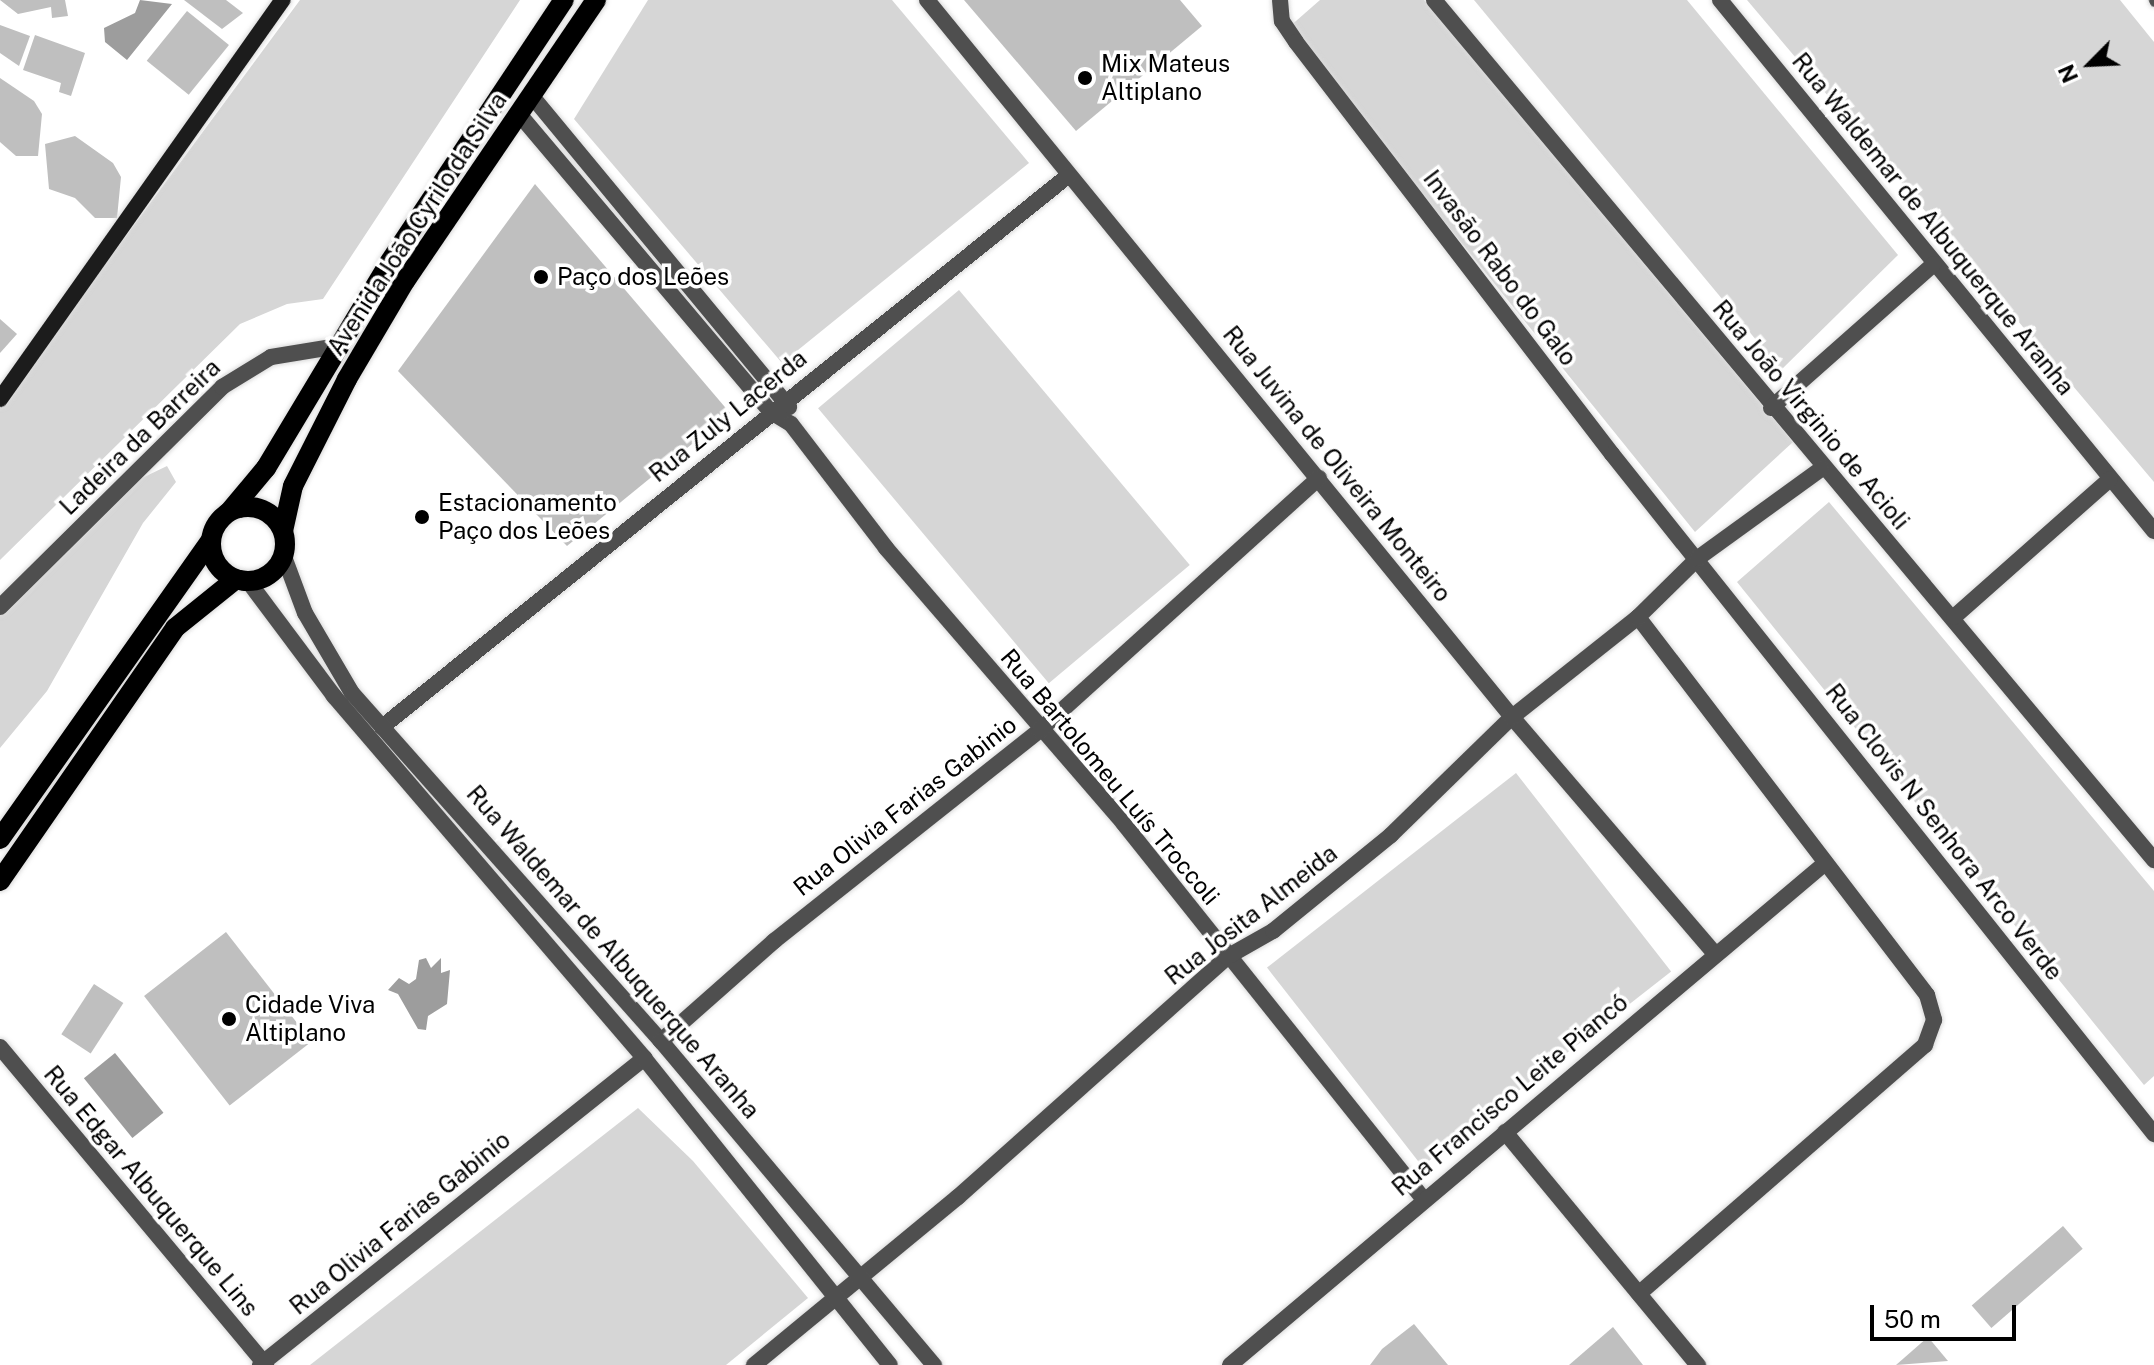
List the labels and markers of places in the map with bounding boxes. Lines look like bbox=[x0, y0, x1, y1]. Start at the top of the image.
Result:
place label: Mix Mateus Altiplano bbox=[1101, 50, 1230, 106]
marker: Mix Mateus Altiplano bbox=[1076, 69, 1094, 87]
place label: Paço dos Leões bbox=[557, 263, 730, 291]
marker: Paço dos Leões bbox=[532, 268, 550, 286]
place label: Estacionamento Paço dos Leões bbox=[438, 489, 617, 545]
marker: Estacionamento Paço dos Leões bbox=[413, 508, 431, 526]
place label: Cidade Viva Altiplano bbox=[245, 991, 376, 1047]
marker: Cidade Viva Altiplano bbox=[220, 1010, 238, 1028]

